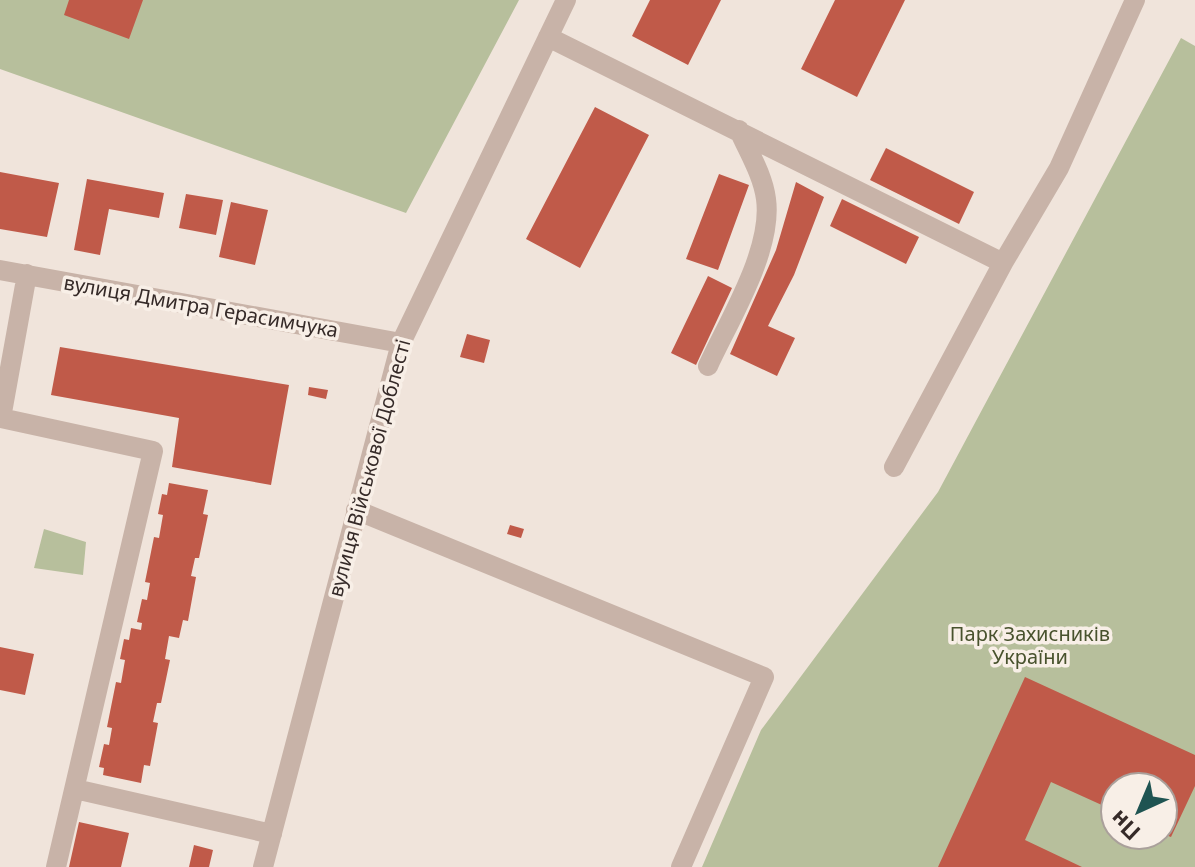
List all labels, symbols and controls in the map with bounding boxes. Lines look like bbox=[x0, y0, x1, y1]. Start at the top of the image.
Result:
street label: вулиця Дмитра Герасимчука bbox=[62, 269, 340, 343]
street label: вулиця Військової Доблесті bbox=[322, 336, 416, 600]
park label: Парк Захисників України bbox=[950, 620, 1110, 670]
north arrow bbox=[1099, 771, 1179, 851]
text: Пн bbox=[1103, 804, 1146, 848]

